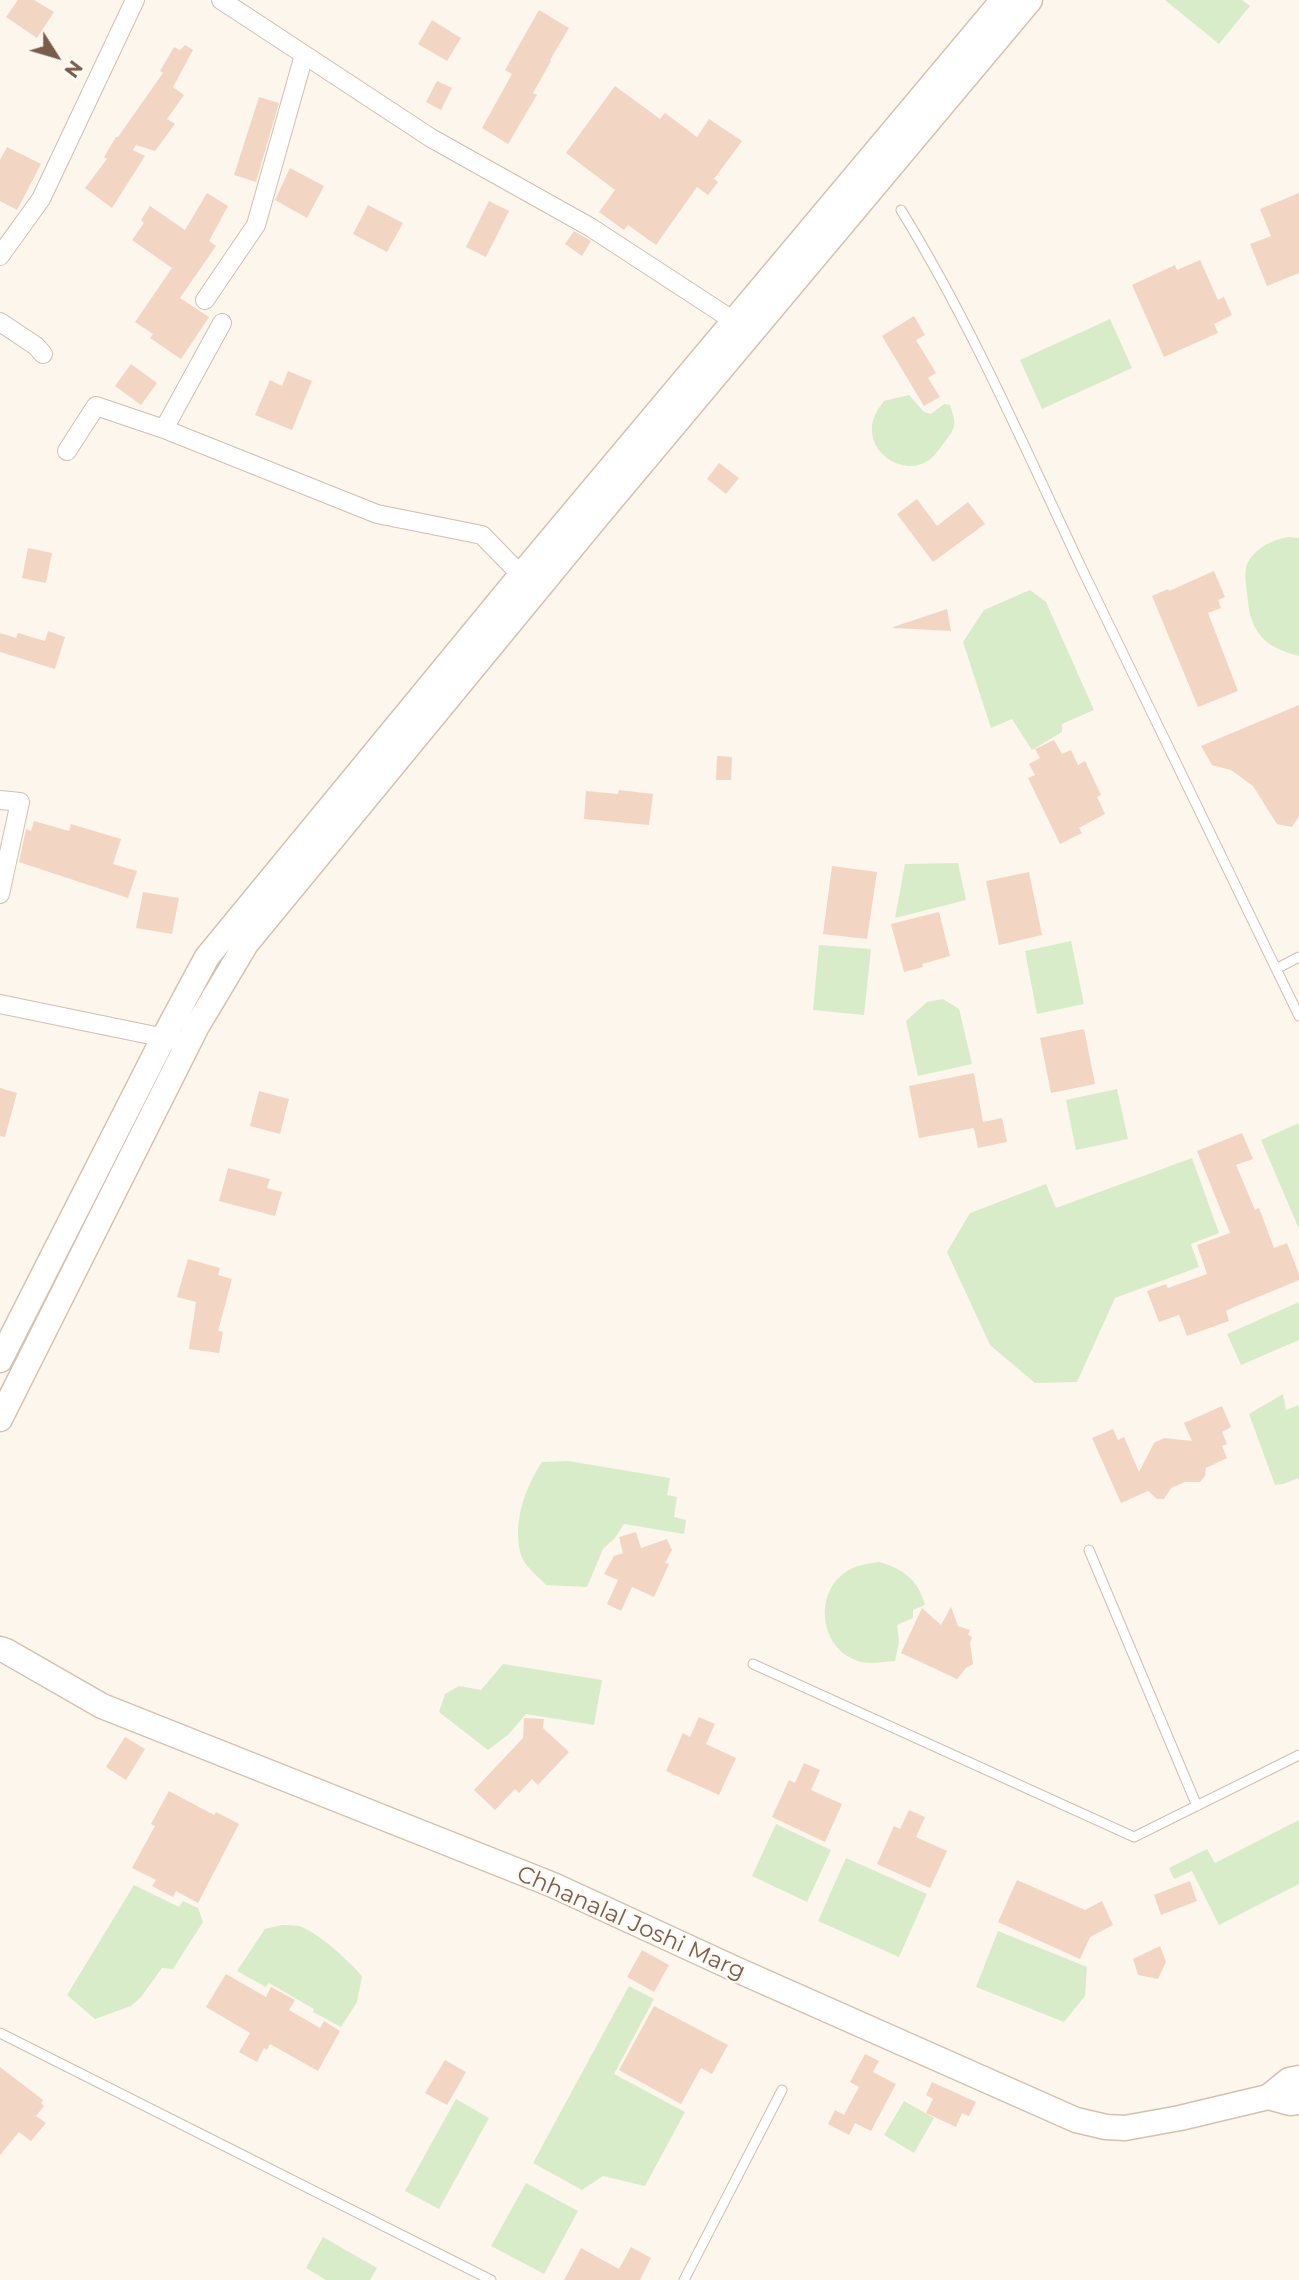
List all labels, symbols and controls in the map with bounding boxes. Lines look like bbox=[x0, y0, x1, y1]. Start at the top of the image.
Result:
north arrow bbox=[21, 21, 91, 91]
text: N bbox=[59, 56, 87, 82]
street label: Chhanalal Joshi Marg bbox=[512, 1860, 750, 1986]

